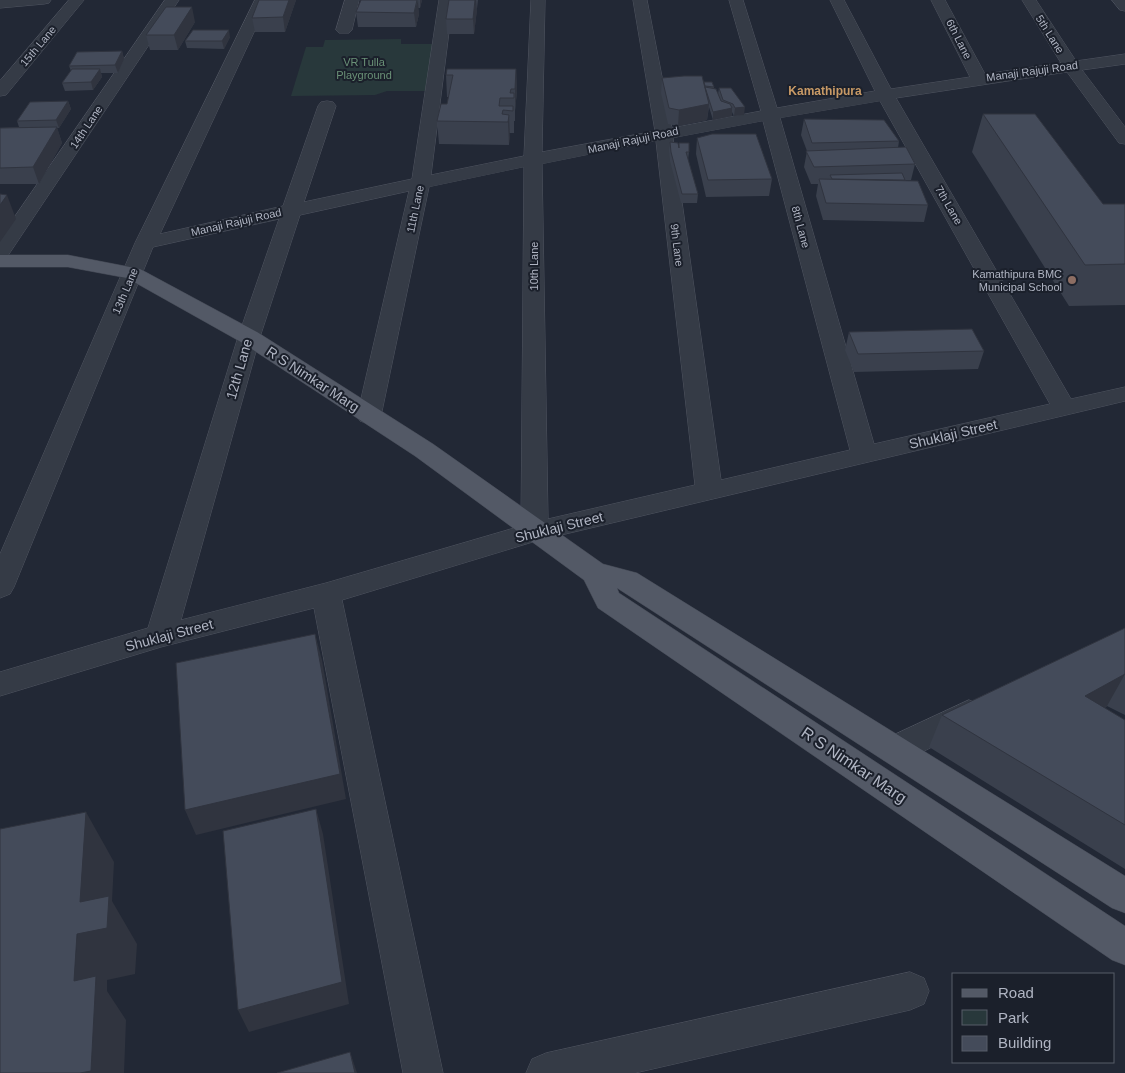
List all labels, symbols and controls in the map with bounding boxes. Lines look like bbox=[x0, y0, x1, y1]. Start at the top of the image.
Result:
street label: 5th Lane bbox=[1034, 13, 1066, 55]
street label: 6th Lane bbox=[944, 17, 974, 61]
street label: 15th Lane bbox=[18, 23, 58, 69]
park label: VR Tulla Playground bbox=[336, 56, 392, 81]
street label: Manaji Rajuji Road bbox=[985, 59, 1079, 83]
district label: Kamathipura bbox=[788, 84, 862, 98]
street label: 14th Lane bbox=[67, 103, 105, 151]
street label: Manaji Rajuji Road bbox=[587, 125, 679, 155]
street label: 7th Lane bbox=[933, 183, 965, 227]
street label: 11th Lane bbox=[404, 184, 426, 234]
street label: 8th Lane bbox=[790, 205, 812, 249]
street label: Manaji Rajuji Road bbox=[190, 206, 282, 238]
street label: 9th Lane bbox=[668, 223, 686, 267]
street label: 10th Lane bbox=[528, 242, 540, 290]
street label: 13th Lane bbox=[110, 266, 140, 316]
place label: Kamathipura BMC Municipal School bbox=[972, 268, 1062, 293]
marker: Kamathipura BMC Municipal School bbox=[1066, 274, 1078, 286]
street label: 12th Lane bbox=[223, 337, 255, 401]
street label: R S Nimkar Marg bbox=[264, 343, 362, 415]
street label: Shuklaji Street bbox=[907, 416, 999, 452]
street label: Shuklaji Street bbox=[513, 508, 605, 546]
street label: Shuklaji Street bbox=[123, 616, 215, 654]
street label: R S Nimkar Marg bbox=[798, 724, 910, 806]
legend bbox=[952, 973, 1115, 1063]
text: Road bbox=[998, 984, 1034, 1001]
text: Park bbox=[998, 1009, 1029, 1026]
text: Building bbox=[998, 1034, 1051, 1051]

